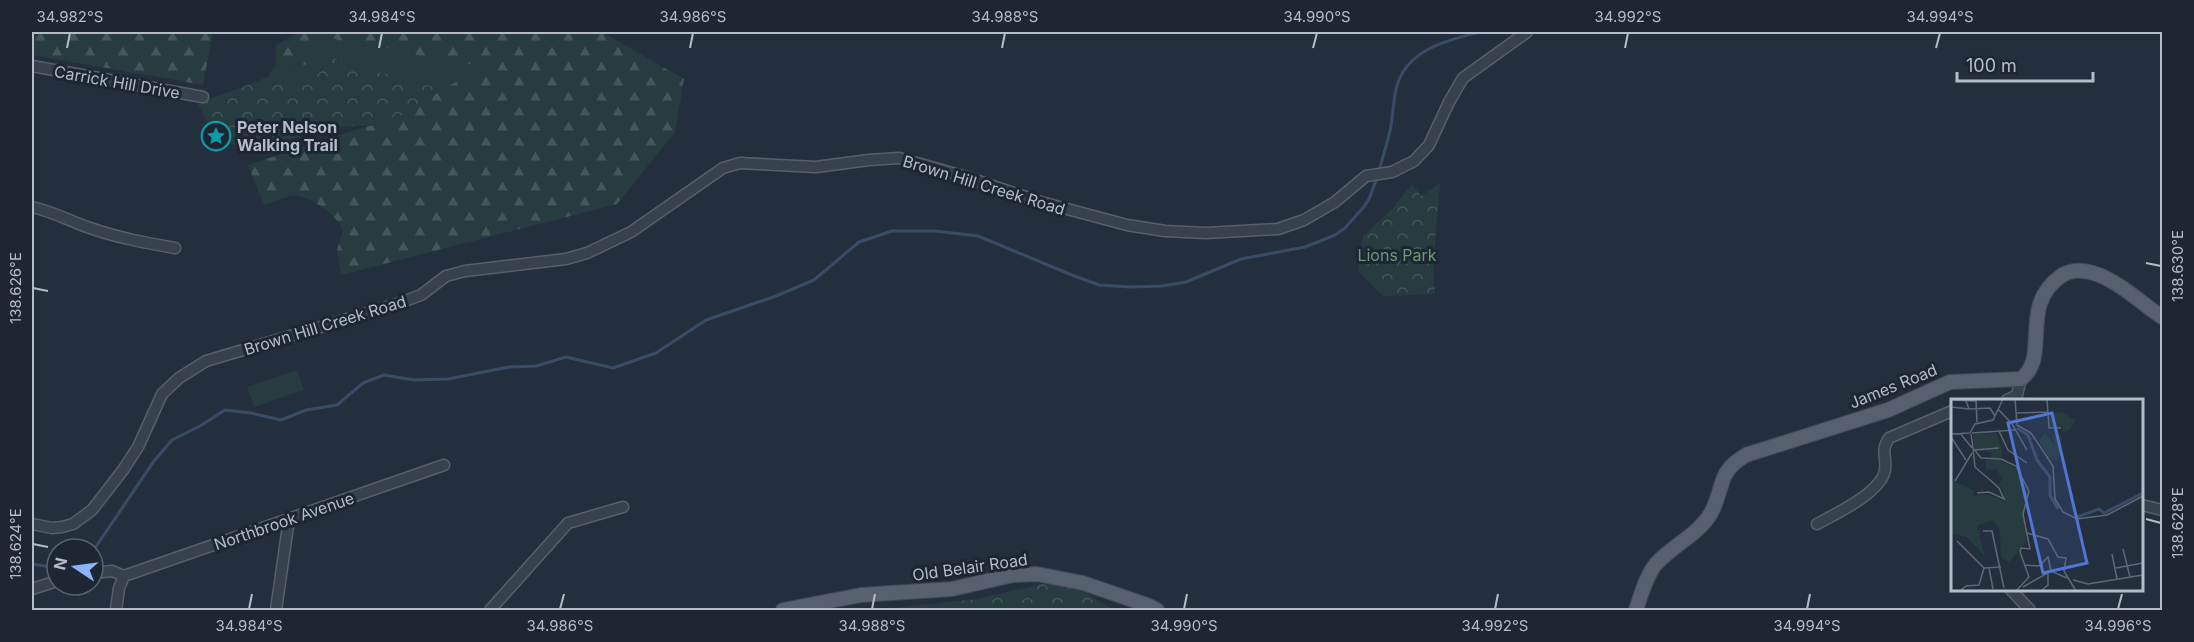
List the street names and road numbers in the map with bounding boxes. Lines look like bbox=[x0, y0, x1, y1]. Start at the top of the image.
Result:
street label: Carrick Hill Drive bbox=[53, 61, 181, 103]
street label: Brown Hill Creek Road bbox=[900, 151, 1068, 219]
street label: Brown Hill Creek Road bbox=[241, 291, 409, 359]
street label: James Road bbox=[1846, 359, 1940, 413]
street label: Northbrook Avenue bbox=[211, 488, 357, 554]
street label: Old Belair Road bbox=[911, 549, 1029, 585]

